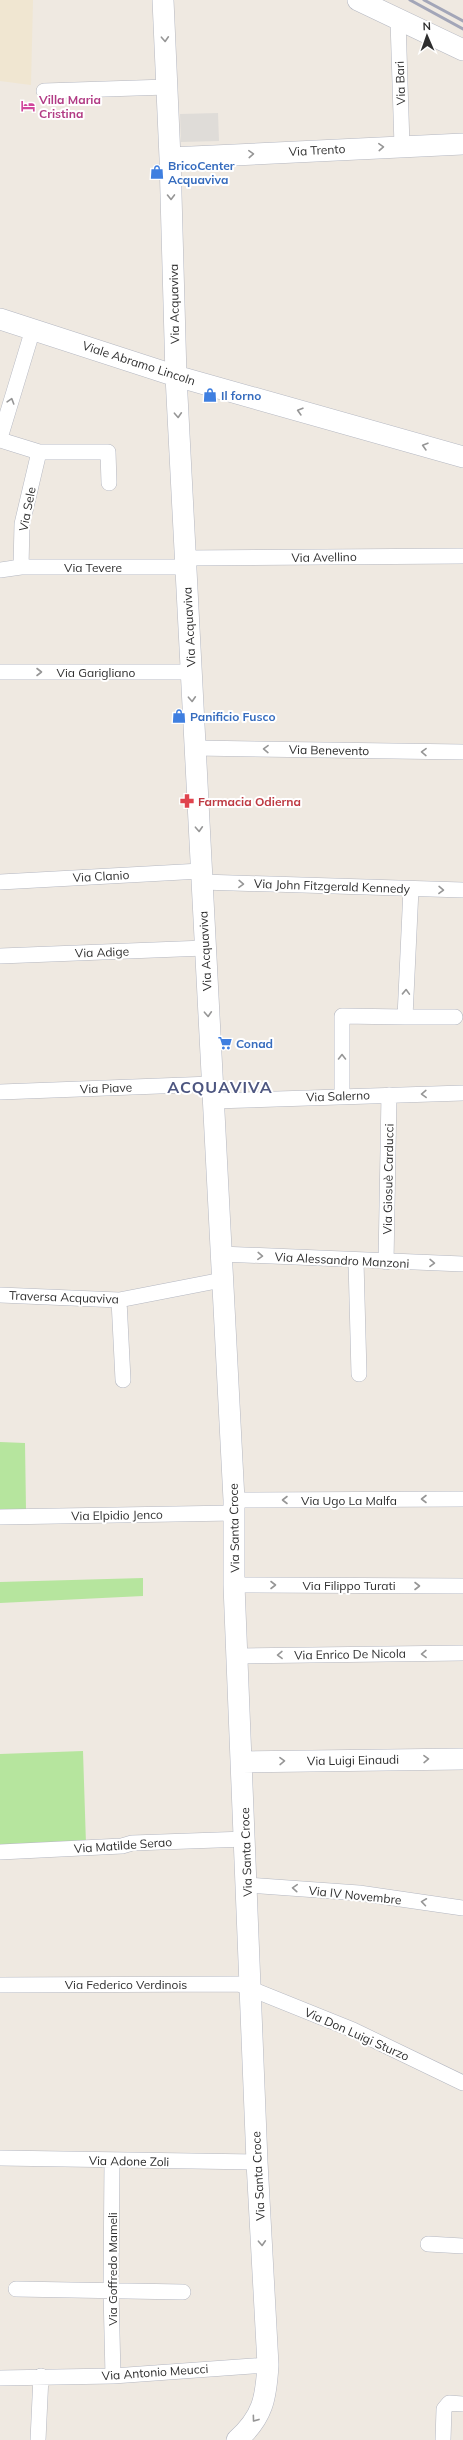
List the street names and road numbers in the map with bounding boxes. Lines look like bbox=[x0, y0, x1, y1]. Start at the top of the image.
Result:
street label: Via Bari bbox=[392, 61, 408, 105]
street label: Via Trento bbox=[288, 141, 346, 159]
street label: Via Acquaviva bbox=[166, 264, 182, 344]
street label: Viale Abramo Lincoln bbox=[81, 338, 197, 388]
street label: Via Sele bbox=[15, 486, 39, 532]
street label: Via Avellino bbox=[291, 549, 357, 565]
street label: Via Tevere bbox=[64, 560, 122, 575]
street label: Via Acquaviva bbox=[179, 587, 199, 667]
street label: Via Garigliano bbox=[57, 665, 136, 680]
street label: Via Benevento bbox=[289, 742, 370, 758]
street label: Via Clanio bbox=[72, 867, 130, 885]
street label: Via John Fitzgerald Kennedy bbox=[254, 876, 411, 896]
street label: Via Acquaviva bbox=[195, 911, 215, 991]
street label: Via Adige bbox=[75, 944, 129, 960]
street label: Via Piave bbox=[80, 1080, 132, 1096]
street label: Via Salerno bbox=[306, 1087, 370, 1105]
street label: Via Giosuè Carducci bbox=[380, 1123, 396, 1235]
street label: Via Alessandro Manzoni bbox=[274, 1249, 410, 1271]
street label: Traversa Acquaviva bbox=[9, 1288, 119, 1306]
street label: Via Santa Croce bbox=[226, 1483, 242, 1573]
street label: Via Ugo La Malfa bbox=[301, 1493, 397, 1508]
street label: Via Elpidio Jenco bbox=[71, 1507, 163, 1523]
street label: Via Filippo Turati bbox=[302, 1578, 396, 1593]
street label: Via Enrico De Nicola bbox=[294, 1646, 406, 1662]
street label: Via Luigi Einaudi bbox=[307, 1752, 399, 1768]
street label: Via Santa Croce bbox=[237, 1807, 255, 1897]
street label: Via Matilde Serao bbox=[74, 1834, 173, 1856]
street label: Via IV Novembre bbox=[308, 1883, 402, 1907]
street label: Via Federico Verdinois bbox=[65, 1977, 187, 1992]
street label: Via Don Luigi Sturzo bbox=[302, 2004, 412, 2064]
street label: Via Santa Croce bbox=[248, 2131, 268, 2221]
street label: Via Adone Zoli bbox=[89, 2153, 170, 2169]
street label: Via Goffredo Mameli bbox=[105, 2212, 120, 2326]
street label: Via Antonio Meucci bbox=[101, 2361, 209, 2383]

